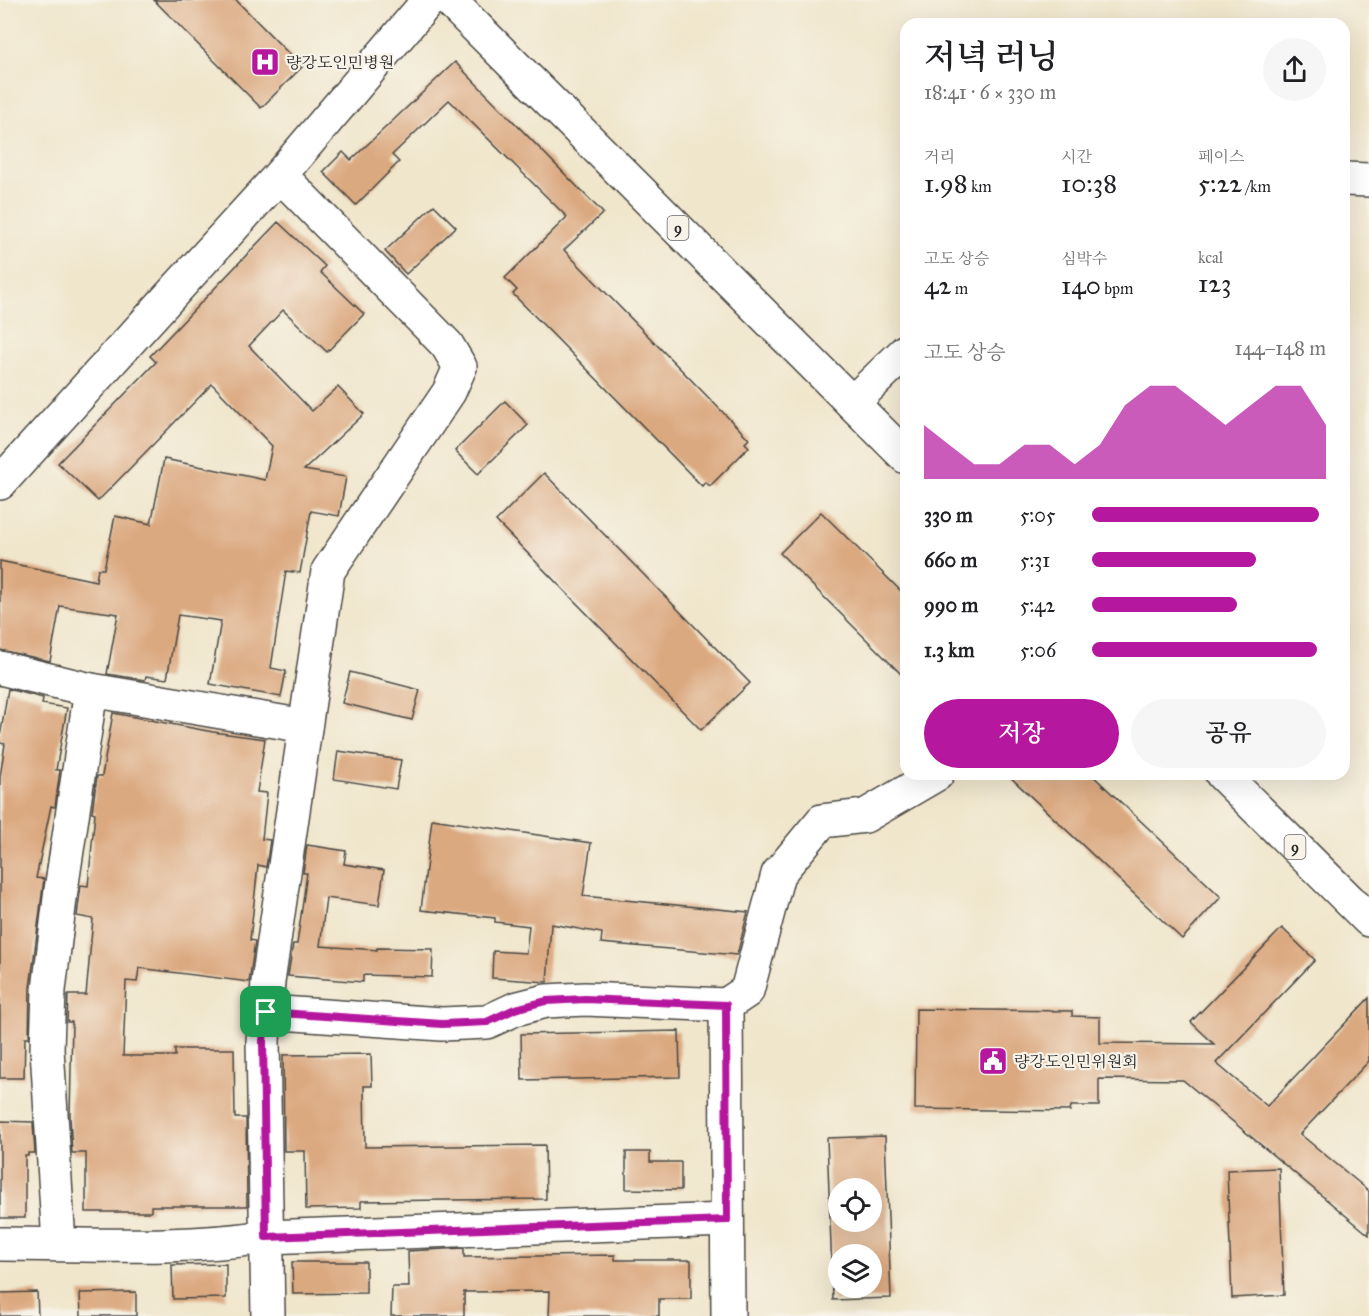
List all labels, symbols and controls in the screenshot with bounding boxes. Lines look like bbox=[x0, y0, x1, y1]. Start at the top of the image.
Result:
text: 저녁 러닝 bbox=[924, 37, 1059, 77]
button: share bbox=[1263, 38, 1326, 101]
hospital icon: 량강도인민병원 bbox=[249, 46, 281, 78]
place label: 량강도인민병원 bbox=[286, 53, 394, 72]
text: 18:41 · 6 × 330 m bbox=[924, 80, 1056, 104]
text: 거리 bbox=[924, 147, 955, 166]
text: 시간 bbox=[1061, 147, 1092, 166]
text: 페이스 bbox=[1198, 147, 1244, 166]
text: 1.98 bbox=[924, 167, 967, 199]
text: 10:38 bbox=[1061, 167, 1117, 199]
text: 5:22 bbox=[1198, 167, 1242, 199]
text: km bbox=[967, 177, 992, 196]
text: /km bbox=[1242, 177, 1271, 196]
road number: 9 bbox=[668, 216, 688, 240]
text: kcal bbox=[1198, 248, 1223, 267]
text: 고도 상승 bbox=[924, 249, 989, 268]
text: 심박수 bbox=[1061, 249, 1107, 268]
text: 123 bbox=[1198, 267, 1232, 299]
text: 42 bbox=[924, 269, 951, 301]
text: 140 bbox=[1061, 269, 1101, 301]
text: m bbox=[951, 279, 968, 298]
text: bpm bbox=[1101, 279, 1134, 298]
text: 144–148 m bbox=[1235, 336, 1326, 360]
text: 고도 상승 bbox=[924, 340, 1006, 364]
text: 330 m bbox=[924, 503, 973, 527]
text: 5:05 bbox=[1020, 503, 1055, 527]
text: 660 m bbox=[924, 548, 977, 572]
text: 5:31 bbox=[1020, 548, 1050, 572]
text: 990 m bbox=[924, 593, 978, 617]
text: 5:42 bbox=[1020, 593, 1055, 617]
text: 1.3 km bbox=[924, 638, 974, 662]
text: 5:06 bbox=[1020, 638, 1056, 662]
button: 저장 bbox=[924, 699, 1119, 768]
button: 공유 bbox=[1131, 699, 1326, 768]
road number: 9 bbox=[1284, 835, 1306, 859]
pin bbox=[240, 986, 291, 1037]
icon: arrive bbox=[249, 995, 282, 1028]
public building icon: 량강도인민위원회 bbox=[977, 1045, 1009, 1077]
place label: 량강도인민위원회 bbox=[1014, 1052, 1138, 1071]
map controls bbox=[828, 1178, 882, 1298]
button: locate bbox=[828, 1178, 882, 1232]
button: layers bbox=[828, 1244, 882, 1298]

